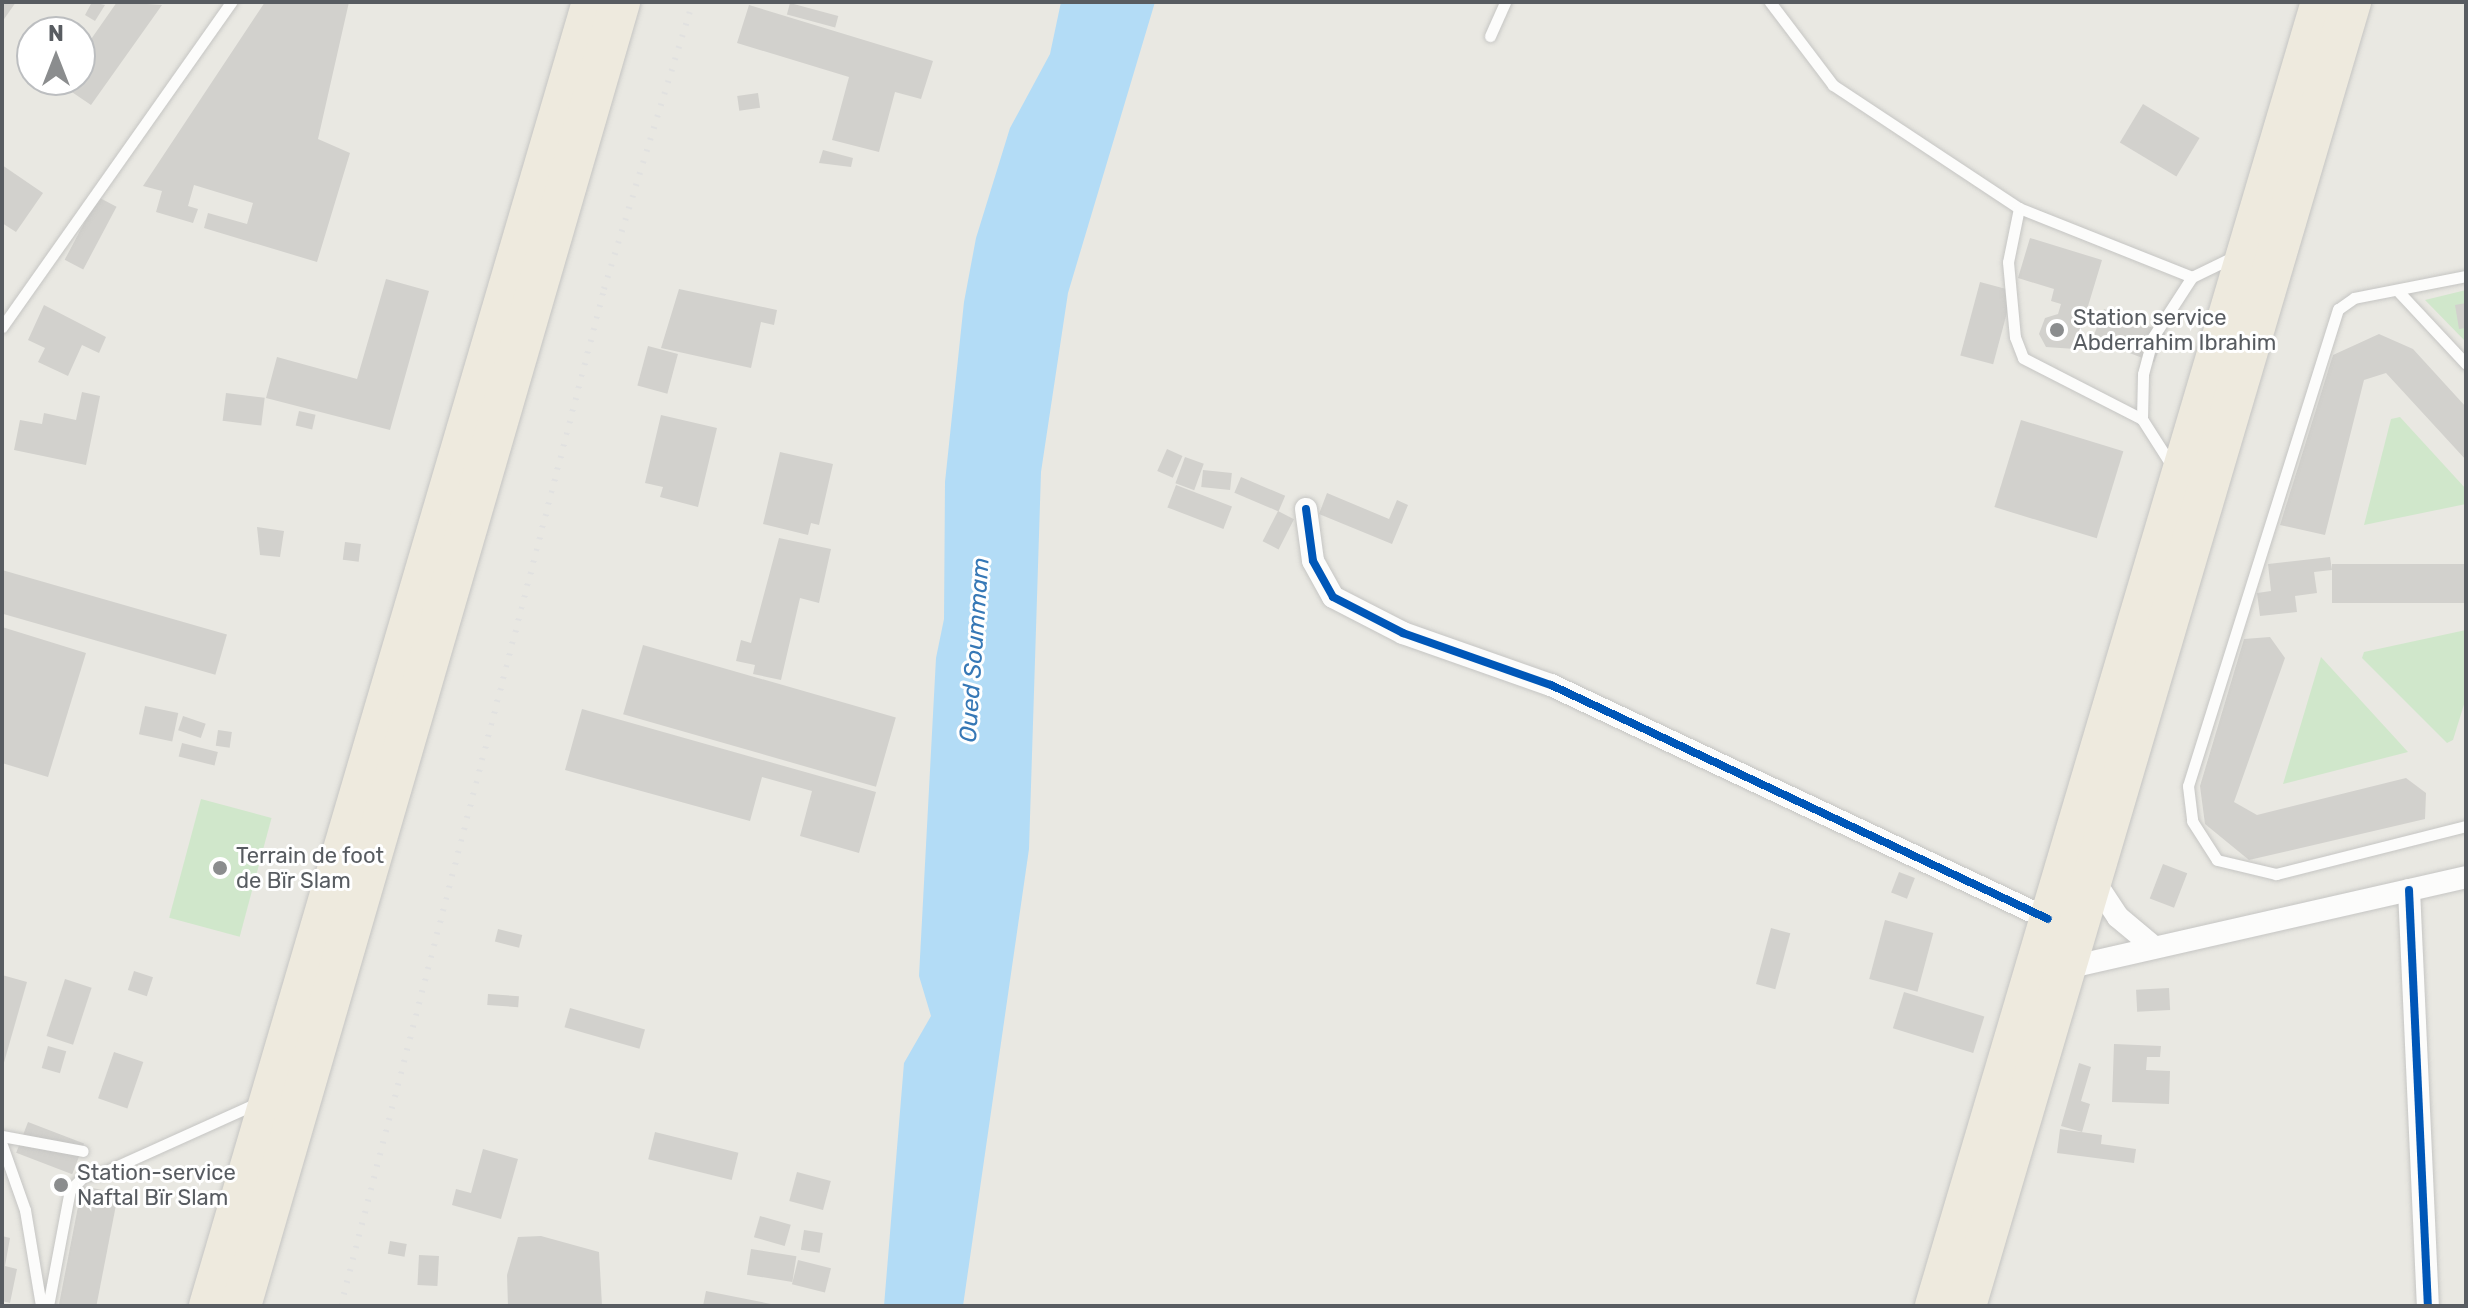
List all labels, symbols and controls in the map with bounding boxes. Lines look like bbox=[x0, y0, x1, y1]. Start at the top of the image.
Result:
north arrow bbox=[16, 16, 96, 96]
text: N bbox=[48, 20, 64, 47]
place label: Station service Abderrahim Ibrahim bbox=[2073, 304, 2276, 356]
marker: Station service Abderrahim Ibrahim bbox=[2048, 321, 2066, 339]
water label: Oued Soummam bbox=[954, 556, 996, 744]
place label: Terrain de foot de Bïr Slam bbox=[236, 842, 384, 894]
marker: Terrain de foot de Bïr Slam bbox=[211, 859, 229, 877]
place label: Station-service Naftal Bïr Slam bbox=[77, 1159, 236, 1210]
marker: Station-service Naftal Bïr Slam bbox=[52, 1176, 70, 1194]

